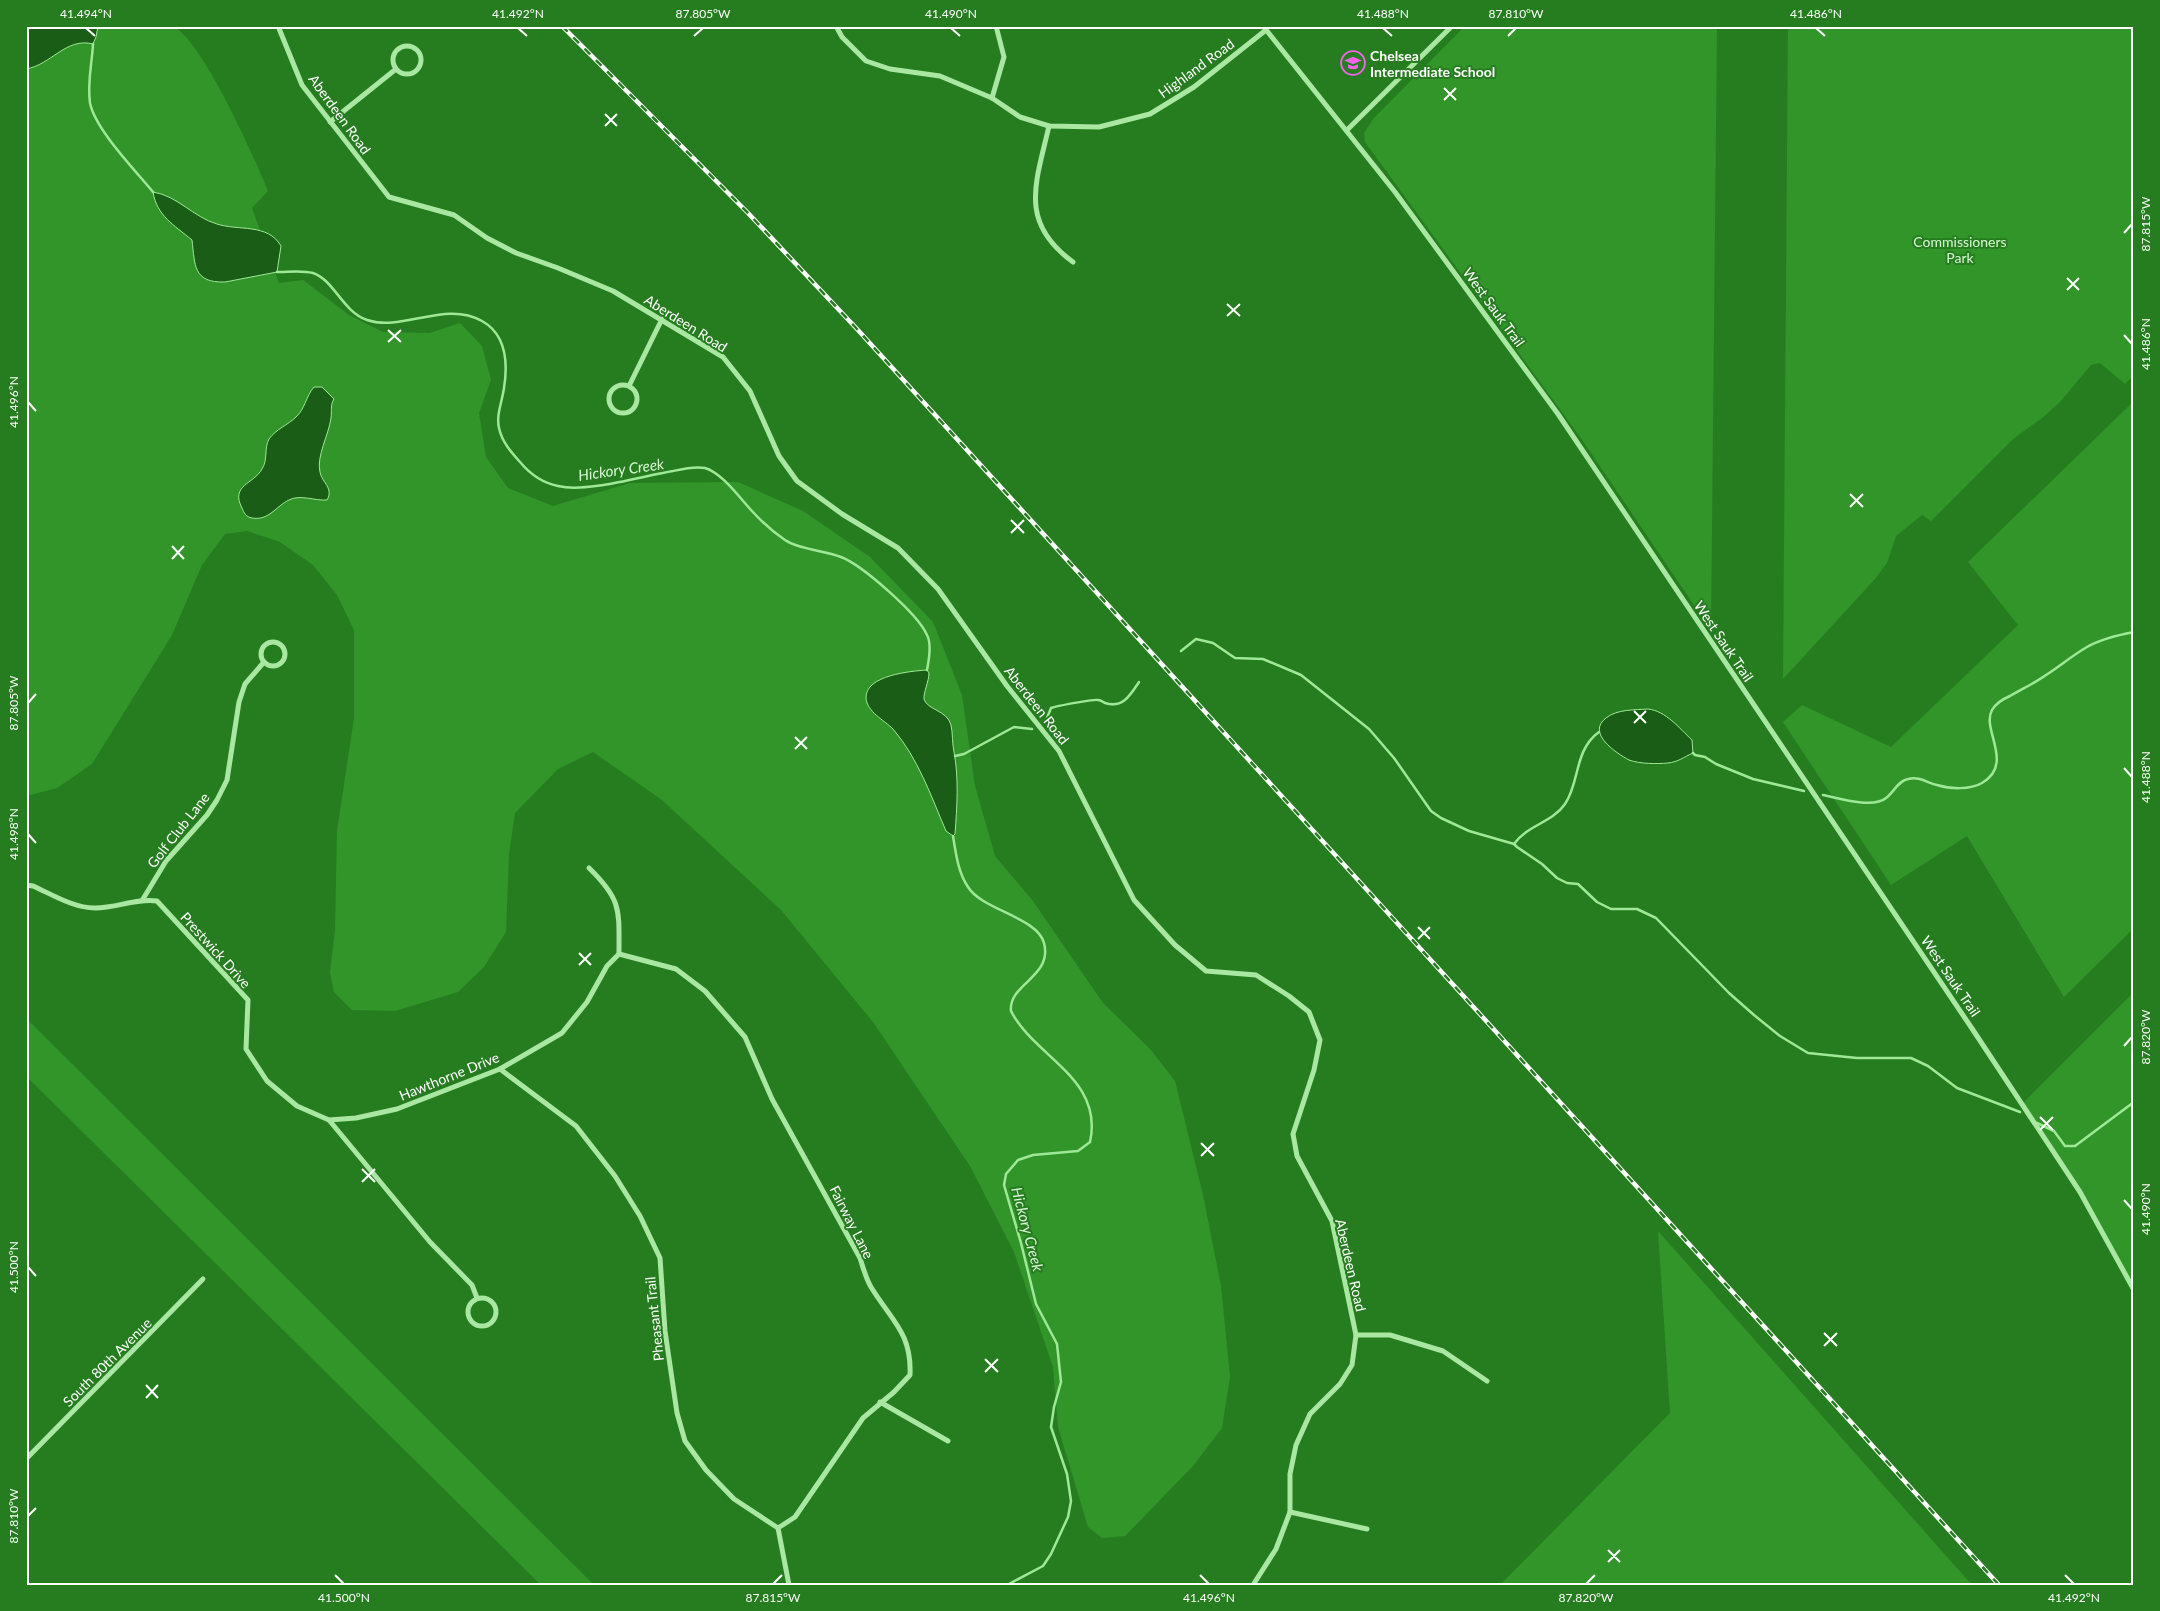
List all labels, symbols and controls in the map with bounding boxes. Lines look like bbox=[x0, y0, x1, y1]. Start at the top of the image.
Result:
text: 41.494°N bbox=[60, 6, 112, 21]
text: 41.492°N bbox=[492, 6, 544, 21]
text: 87.805°W bbox=[675, 6, 731, 21]
text: 41.490°N bbox=[925, 6, 977, 21]
text: 41.488°N bbox=[1357, 6, 1409, 21]
text: 87.810°W bbox=[1488, 6, 1544, 21]
text: 41.486°N bbox=[1790, 6, 1842, 21]
street label: Highland Road bbox=[1155, 35, 1237, 101]
place label: Chelsea Intermediate School bbox=[1370, 47, 1495, 80]
school or university icon: Chelsea Intermediate School bbox=[1340, 50, 1366, 76]
street label: Aberdeen Road bbox=[305, 71, 375, 157]
text: 87.815°W bbox=[2138, 196, 2153, 252]
park label: Commissioners Park bbox=[1913, 233, 2007, 266]
street label: West Sauk Trail bbox=[1460, 264, 1528, 350]
street label: Aberdeen Road bbox=[641, 291, 731, 355]
text: 41.486°N bbox=[2138, 318, 2153, 370]
text: 41.496°N bbox=[6, 376, 21, 428]
water label: Hickory Creek bbox=[577, 454, 666, 484]
street label: West Sauk Trail bbox=[1691, 597, 1757, 685]
street label: Aberdeen Road bbox=[1001, 663, 1073, 747]
text: 87.805°W bbox=[6, 675, 21, 731]
text: 41.488°N bbox=[2138, 751, 2153, 803]
street label: Golf Club Lane bbox=[143, 789, 213, 871]
text: 41.498°N bbox=[6, 808, 21, 860]
street label: Prestwick Drive bbox=[177, 908, 255, 992]
street label: West Sauk Trail bbox=[1918, 932, 1984, 1020]
text: 87.820°W bbox=[2138, 1009, 2153, 1065]
street label: Hawthorne Drive bbox=[396, 1048, 502, 1104]
street label: Fairway Lane bbox=[826, 1183, 878, 1261]
text: 41.490°N bbox=[2138, 1183, 2153, 1235]
water label: Hickory Creek bbox=[1008, 1185, 1048, 1274]
street label: Aberdeen Road bbox=[1332, 1217, 1370, 1313]
text: 41.500°N bbox=[6, 1241, 21, 1293]
street label: Pheasant Trail bbox=[641, 1276, 667, 1362]
street label: South 80th Avenue bbox=[59, 1314, 155, 1410]
text: 87.810°W bbox=[6, 1488, 21, 1544]
text: 41.500°N bbox=[318, 1590, 370, 1605]
text: 87.815°W bbox=[745, 1590, 801, 1605]
text: 41.496°N bbox=[1183, 1590, 1235, 1605]
text: 87.820°W bbox=[1558, 1590, 1614, 1605]
text: 41.492°N bbox=[2048, 1590, 2100, 1605]

